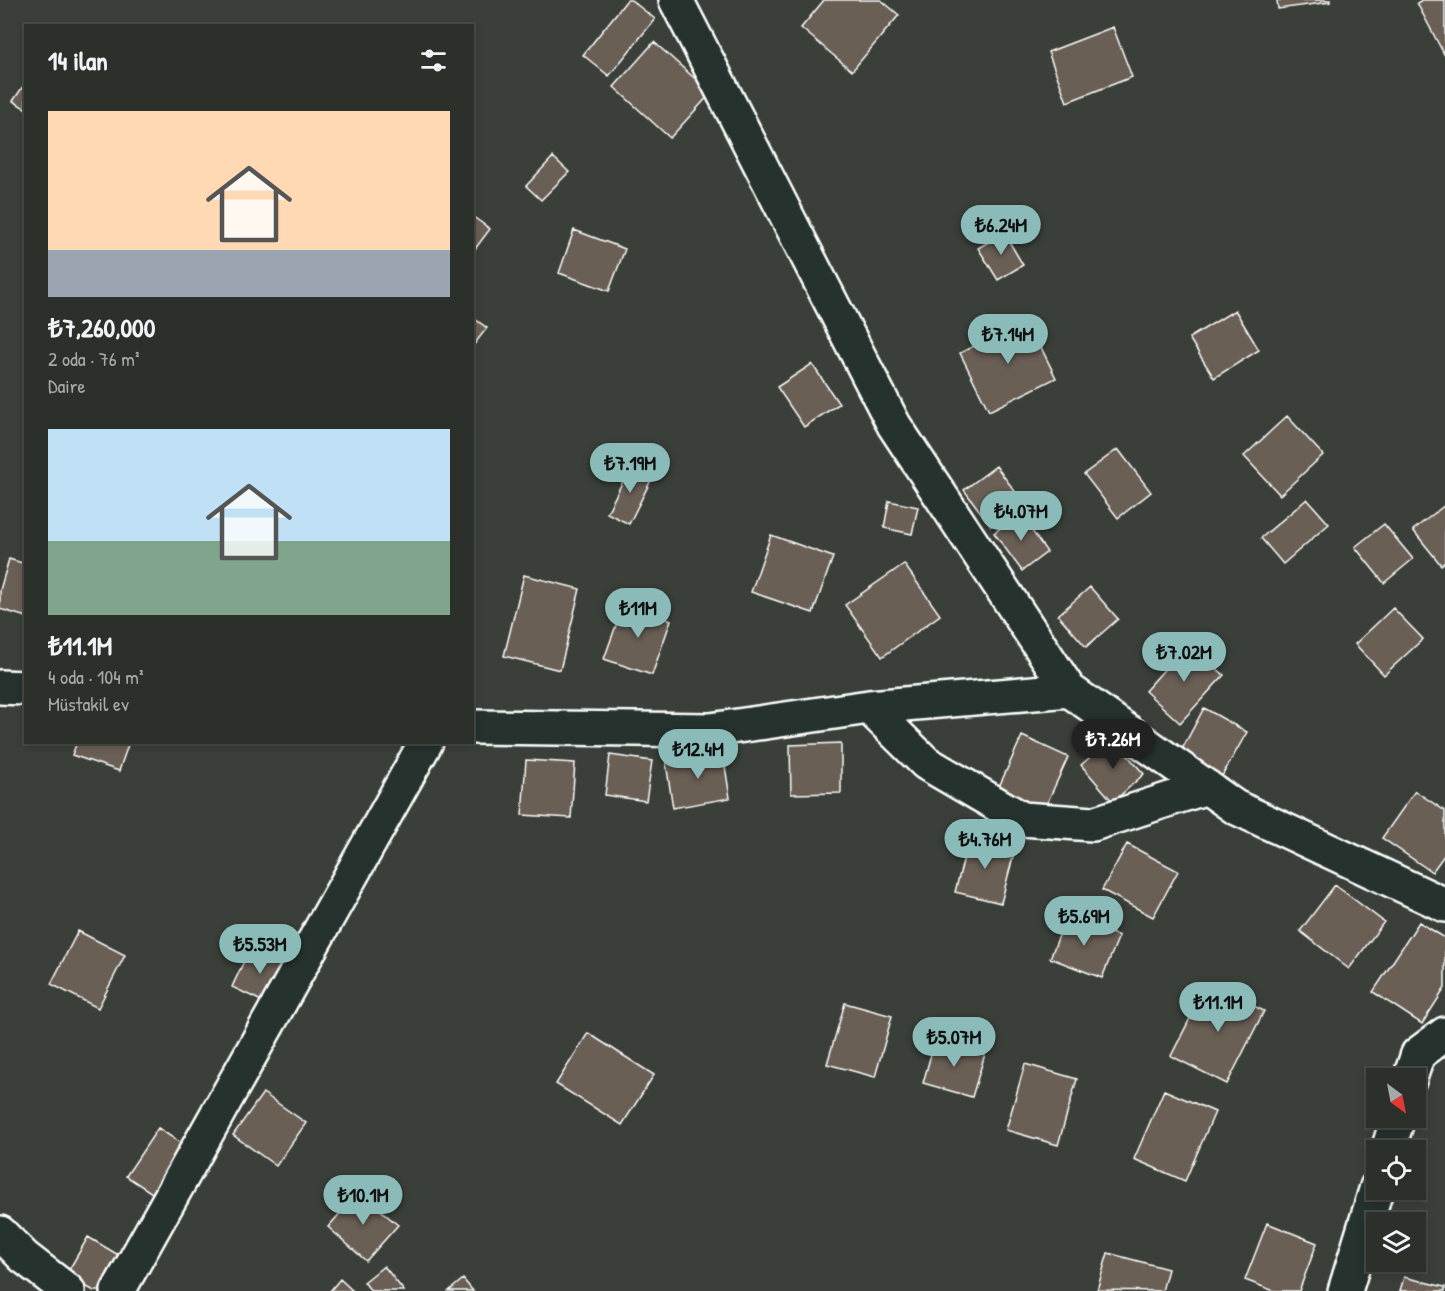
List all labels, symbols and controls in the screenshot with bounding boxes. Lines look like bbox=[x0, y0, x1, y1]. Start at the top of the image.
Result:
text: 14 ilan bbox=[48, 43, 108, 78]
icon: filters bbox=[417, 44, 450, 77]
icon: home bbox=[195, 150, 303, 258]
pin: ₺6.24M bbox=[952, 205, 1050, 256]
text: ₺6.24M bbox=[975, 211, 1027, 238]
text: ₺7,260,000 bbox=[48, 310, 155, 345]
pin: ₺7.14M bbox=[959, 314, 1057, 365]
text: ₺7.14M bbox=[982, 320, 1034, 347]
text: 2 oda · 76 m² bbox=[48, 345, 140, 372]
text: Daire bbox=[48, 372, 85, 399]
pin: ₺7.19M bbox=[581, 443, 679, 494]
text: ₺7.19M bbox=[604, 449, 656, 476]
icon: home bbox=[195, 468, 303, 576]
pin: ₺4.07M bbox=[972, 491, 1070, 542]
text: ₺4.07M bbox=[994, 497, 1048, 524]
pin: ₺11M bbox=[602, 588, 674, 639]
text: ₺11M bbox=[619, 594, 657, 621]
text: ₺11.1M bbox=[48, 628, 112, 663]
pin: ₺7.02M bbox=[1135, 632, 1233, 683]
text: ₺7.02M bbox=[1156, 638, 1212, 665]
text: 4 oda · 104 m² bbox=[48, 663, 144, 690]
text: Müstakil ev bbox=[48, 690, 129, 717]
pin: ₺7.26M bbox=[1064, 719, 1162, 770]
text: ₺7.26M bbox=[1086, 725, 1140, 752]
pin: ₺12.4M bbox=[649, 729, 747, 780]
text: ₺12.4M bbox=[672, 735, 724, 762]
pin: ₺4.76M bbox=[936, 819, 1034, 870]
text: ₺4.76M bbox=[959, 825, 1012, 852]
pin: ₺5.69M bbox=[1035, 896, 1133, 947]
text: ₺5.69M bbox=[1058, 902, 1110, 929]
pin: ₺5.53M bbox=[211, 924, 309, 975]
text: ₺5.53M bbox=[233, 930, 287, 957]
pin: ₺11.1M bbox=[1169, 982, 1267, 1033]
text: ₺11.1M bbox=[1193, 988, 1243, 1015]
pin: ₺5.07M bbox=[905, 1017, 1003, 1068]
text: ₺5.07M bbox=[927, 1023, 981, 1050]
north arrow bbox=[1366, 1068, 1426, 1128]
map controls bbox=[1366, 1068, 1426, 1272]
button: locate bbox=[1366, 1140, 1426, 1200]
pin: ₺10.1M bbox=[314, 1175, 412, 1226]
text: ₺10.1M bbox=[337, 1181, 389, 1208]
button: layers bbox=[1366, 1212, 1426, 1272]

